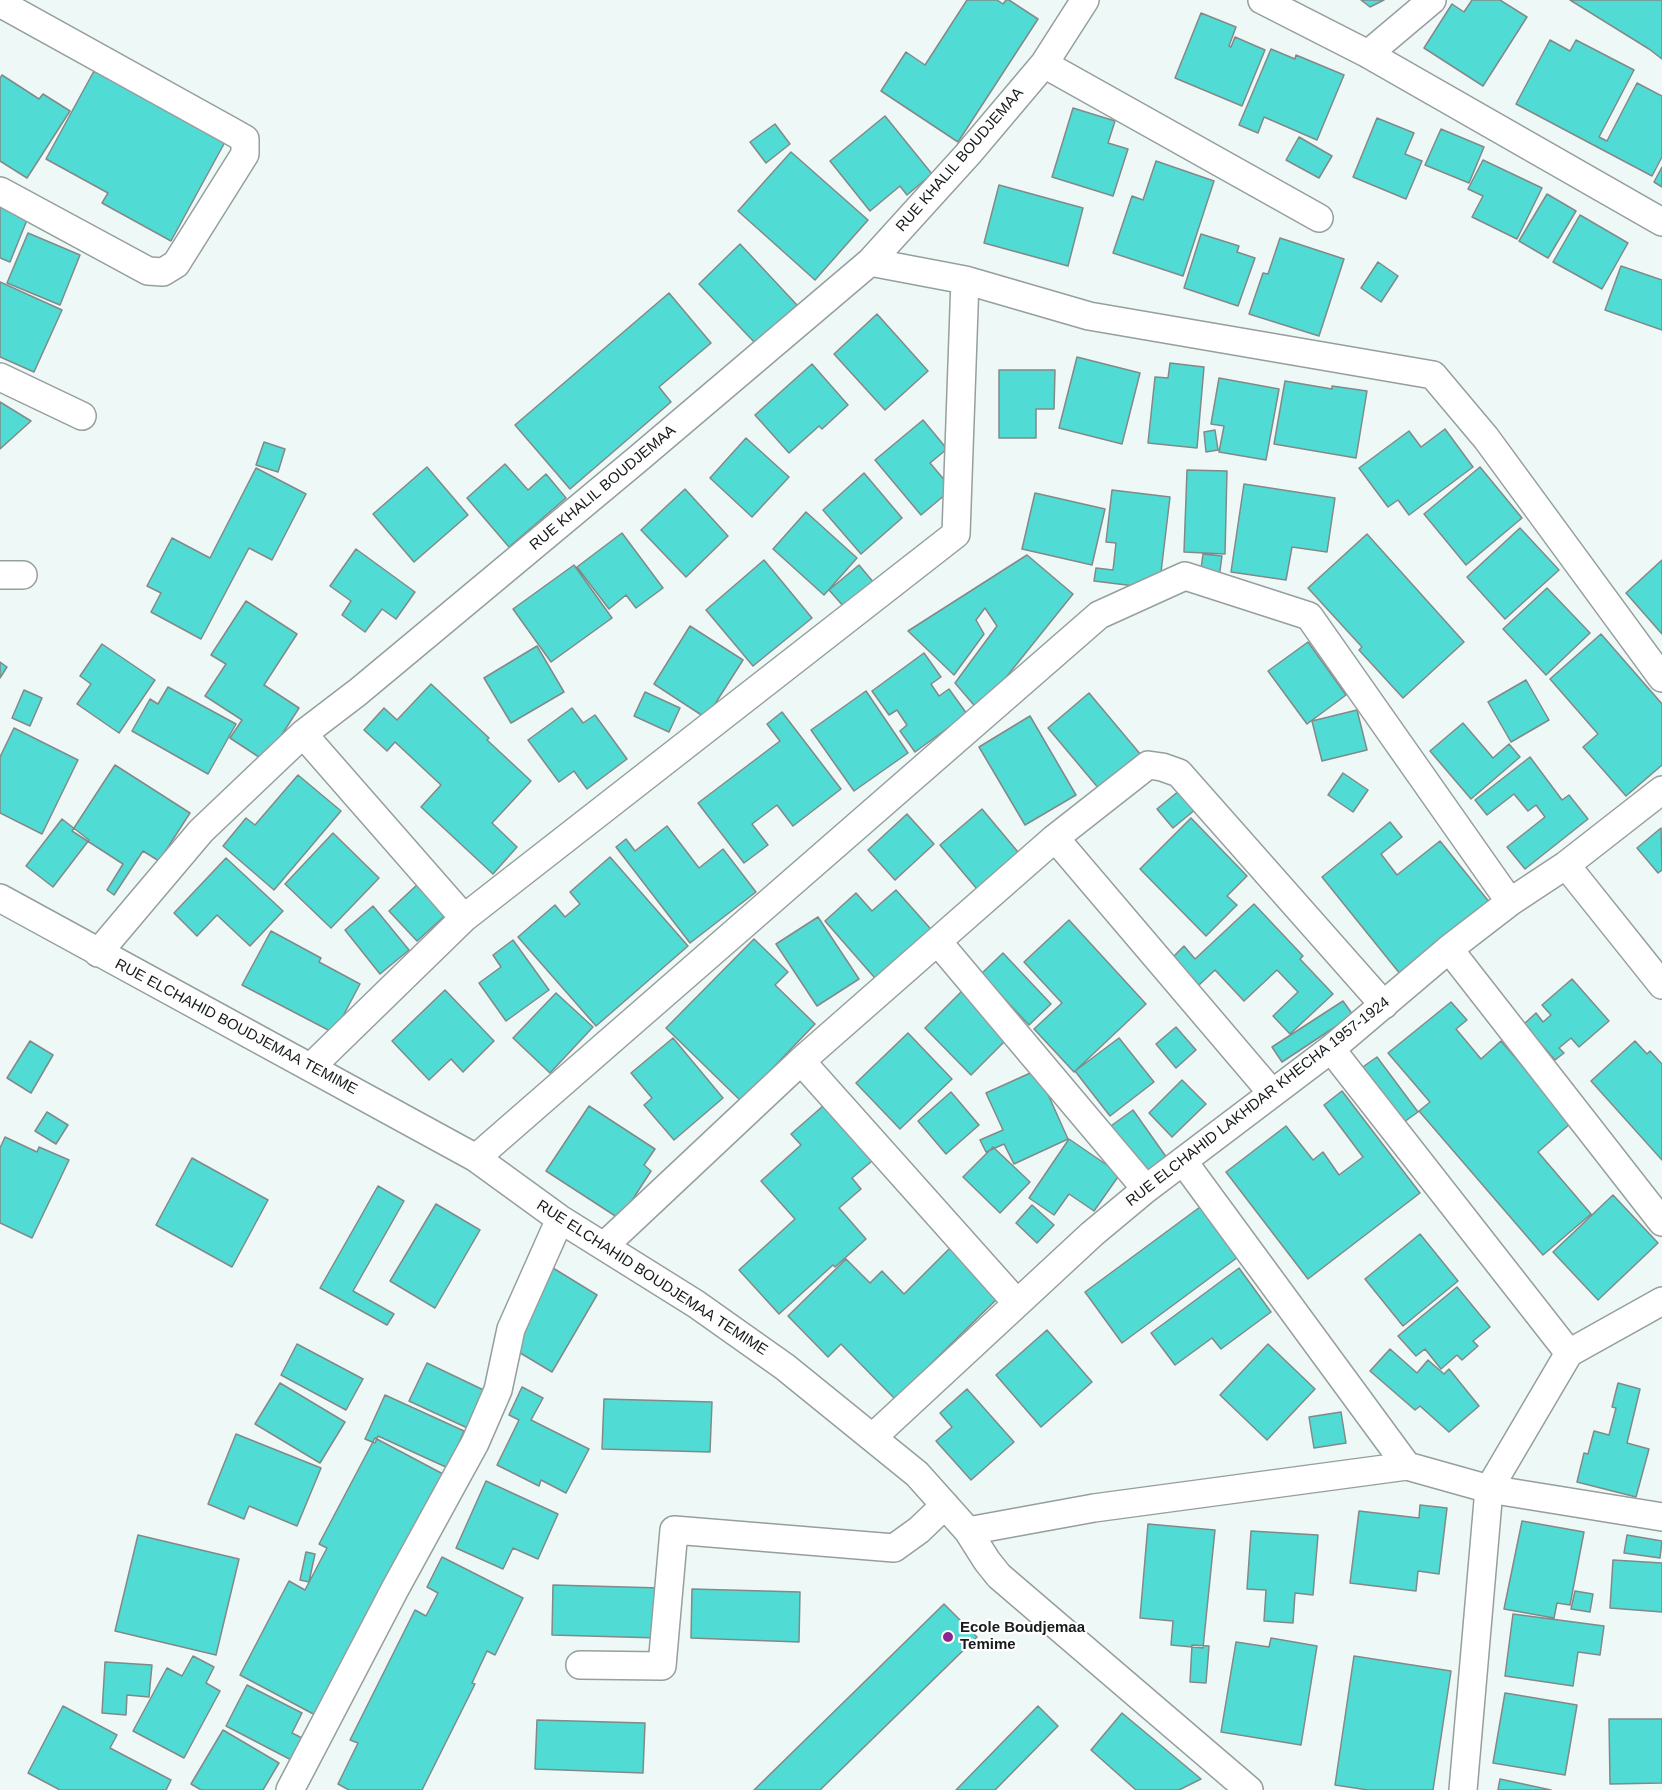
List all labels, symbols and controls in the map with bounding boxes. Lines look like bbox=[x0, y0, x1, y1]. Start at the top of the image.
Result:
street label: RUE KHALIL BOUDJEMAA bbox=[893, 84, 1027, 236]
street label: RUE KHALIL BOUDJEMAA bbox=[526, 422, 680, 554]
street label: RUE ELCHAHID BOUDJEMAA TEMIME bbox=[112, 955, 360, 1099]
street label: RUE ELCHAHID LAKHDAR KHECHA 1957-1924 bbox=[1123, 994, 1393, 1210]
street label: RUE ELCHAHID BOUDJEMAA TEMIME bbox=[533, 1196, 771, 1360]
place label: Ecole Boudjemaa Temime bbox=[960, 1619, 1085, 1654]
marker: Ecole Boudjemaa Temime bbox=[941, 1630, 955, 1644]

